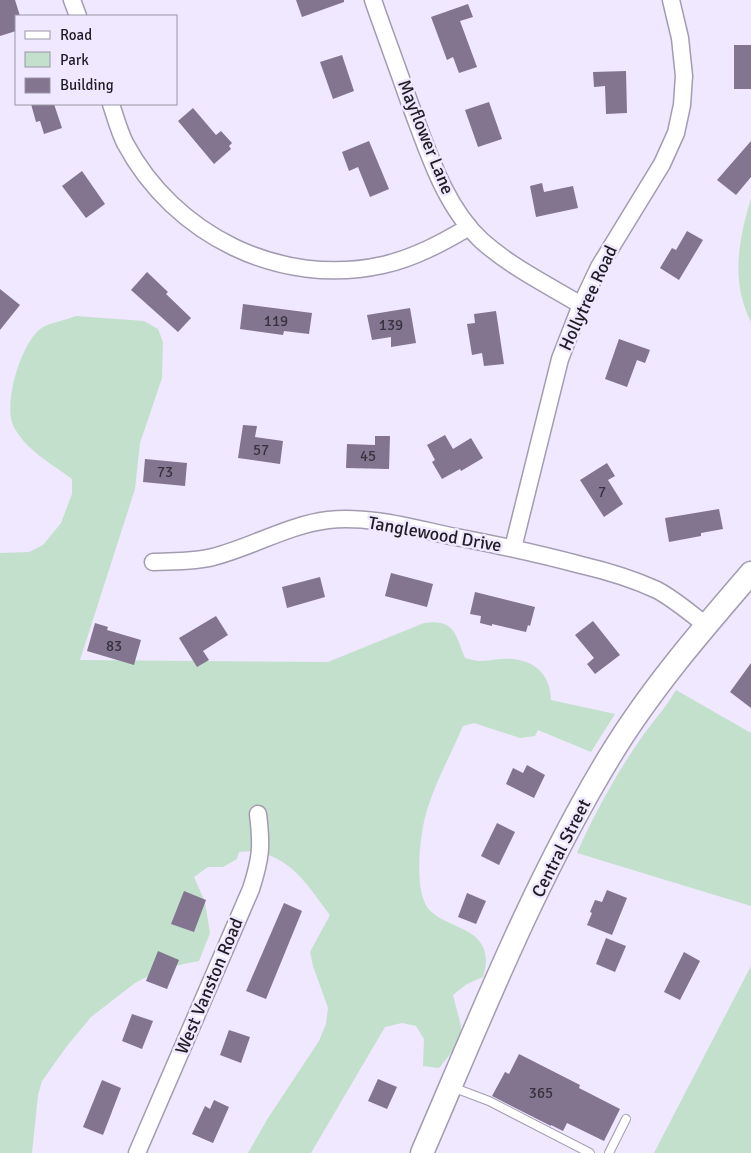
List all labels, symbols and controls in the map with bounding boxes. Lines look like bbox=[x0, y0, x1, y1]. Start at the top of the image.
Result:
legend bbox=[15, 15, 178, 105]
text: Road bbox=[60, 26, 92, 44]
text: Park bbox=[60, 51, 89, 69]
text: Building bbox=[60, 76, 114, 94]
street label: Mayflower Lane bbox=[393, 76, 459, 198]
street label: Hollytree Road bbox=[554, 242, 622, 354]
house number: 119 bbox=[264, 312, 288, 330]
house number: 139 bbox=[379, 316, 403, 334]
house number: 57 bbox=[253, 441, 269, 459]
house number: 45 bbox=[360, 447, 376, 465]
house number: 73 bbox=[157, 463, 173, 481]
house number: 7 bbox=[598, 483, 606, 501]
street label: Tanglewood Drive bbox=[367, 511, 503, 557]
house number: 83 bbox=[106, 637, 122, 655]
street label: Central Street bbox=[527, 795, 595, 901]
street label: West Vanston Road bbox=[170, 915, 248, 1057]
house number: 365 bbox=[529, 1084, 553, 1102]

